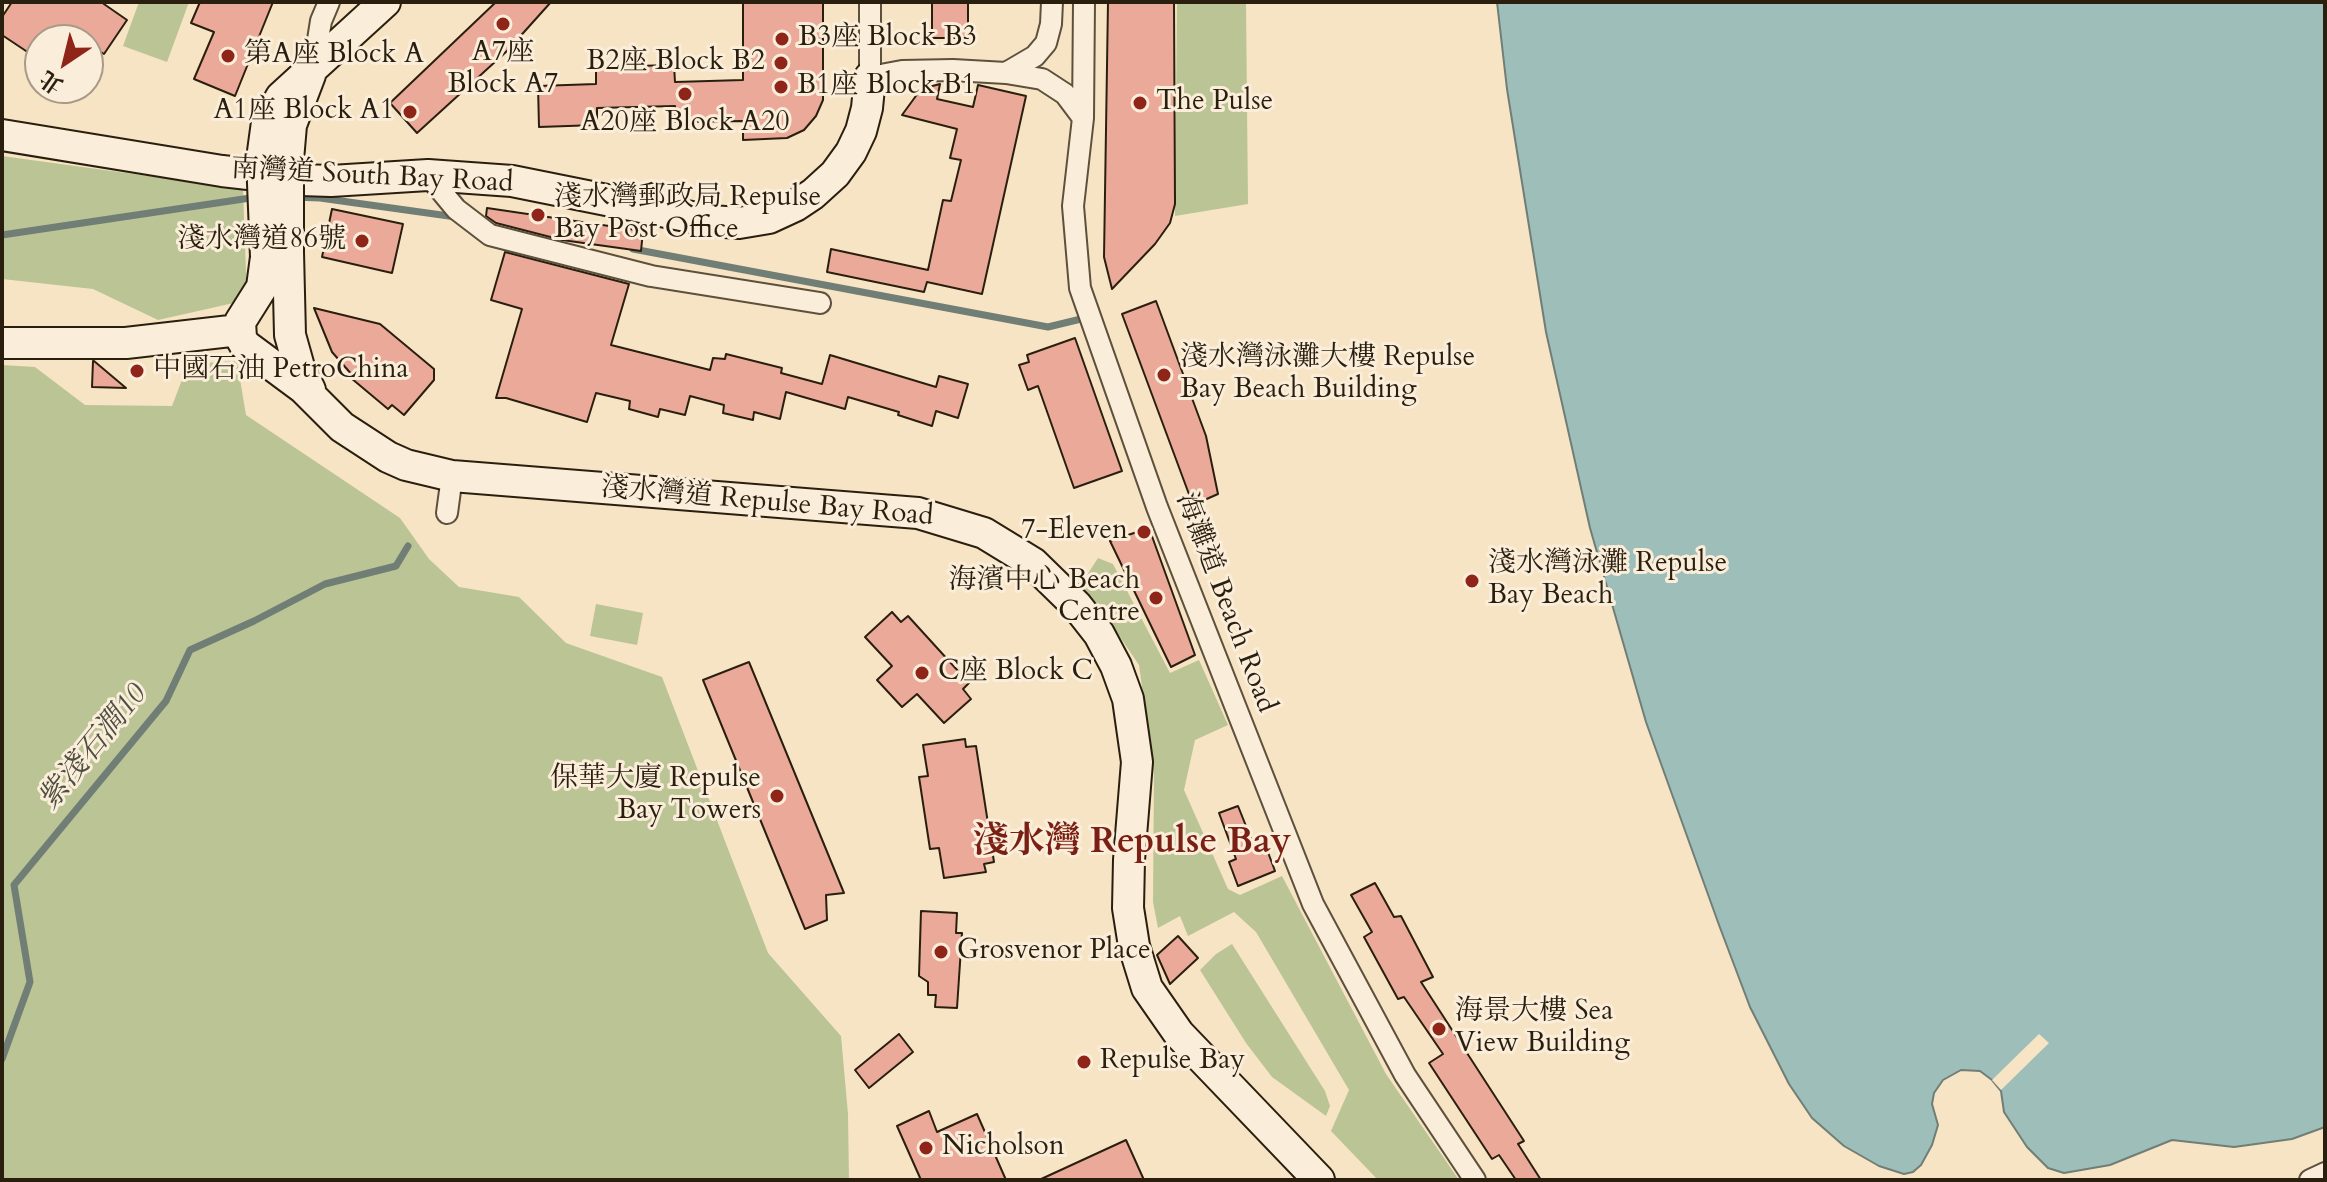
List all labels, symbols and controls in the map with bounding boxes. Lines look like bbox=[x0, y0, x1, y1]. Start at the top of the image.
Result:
marker: A7座 Block A7 bbox=[494, 15, 512, 33]
place label: B3座 Block B3 bbox=[798, 22, 977, 56]
north arrow bbox=[24, 24, 104, 104]
marker: B3座 Block B3 bbox=[773, 30, 791, 48]
place label: A7座 Block A7 bbox=[448, 37, 558, 103]
place label: 第A座 Block A bbox=[244, 39, 424, 73]
place label: B2座 Block B2 bbox=[586, 46, 765, 80]
marker: 第A座 Block A bbox=[219, 47, 237, 65]
marker: B2座 Block B2 bbox=[772, 54, 790, 72]
text: 北 bbox=[34, 63, 69, 101]
place label: B1座 Block B1 bbox=[797, 70, 976, 104]
marker: B1座 Block B1 bbox=[772, 78, 790, 96]
marker: A20座 Block A20 bbox=[676, 85, 694, 103]
place label: The Pulse bbox=[1156, 86, 1273, 120]
marker: The Pulse bbox=[1131, 94, 1149, 112]
place label: A1座 Block A1 bbox=[213, 95, 394, 129]
marker: A1座 Block A1 bbox=[401, 103, 419, 121]
place label: A20座 Block A20 bbox=[580, 107, 790, 141]
street label: 南灣道 South Bay Road bbox=[230, 153, 514, 201]
place label: 淺水灣郵政局 Repulse Bay Post Office bbox=[554, 182, 821, 248]
marker: 淺水灣郵政局 Repulse Bay Post Office bbox=[529, 206, 547, 224]
place label: 淺水灣道86號 bbox=[177, 224, 346, 258]
marker: 淺水灣道86號 bbox=[353, 232, 371, 250]
place label: 淺水灣泳灘大樓 Repulse Bay Beach Building bbox=[1180, 342, 1475, 408]
place label: 中國石油 PetroChina bbox=[153, 354, 409, 388]
marker: 中國石油 PetroChina bbox=[128, 362, 146, 380]
marker: 淺水灣泳灘大樓 Repulse Bay Beach Building bbox=[1155, 366, 1173, 384]
street label: 淺水灣道 Repulse Bay Road bbox=[599, 472, 935, 534]
street label: 海灘道 Beach Road bbox=[1168, 488, 1282, 718]
place label: 7-Eleven bbox=[1021, 515, 1128, 549]
marker: 7-Eleven bbox=[1135, 523, 1153, 541]
place label: 淺水灣泳灘 Repulse Bay Beach bbox=[1488, 548, 1727, 614]
place label: 海濱中心 Beach Centre bbox=[948, 565, 1140, 631]
marker: 淺水灣泳灘 Repulse Bay Beach bbox=[1463, 572, 1481, 590]
marker: 海濱中心 Beach Centre bbox=[1147, 589, 1165, 607]
place label: C座 Block C bbox=[938, 656, 1093, 690]
marker: C座 Block C bbox=[913, 664, 931, 682]
water label: 紫淺石澗10 bbox=[33, 678, 155, 818]
place label: 保華大廈 Repulse Bay Towers bbox=[550, 763, 761, 829]
marker: 保華大廈 Repulse Bay Towers bbox=[768, 787, 786, 805]
district label: 淺水灣 Repulse Bay bbox=[973, 822, 1291, 866]
place label: Grosvenor Place bbox=[957, 935, 1151, 969]
marker: Grosvenor Place bbox=[932, 943, 950, 961]
place label: 海景大樓 Sea View Building bbox=[1455, 996, 1630, 1062]
marker: 海景大樓 Sea View Building bbox=[1430, 1020, 1448, 1038]
place label: Repulse Bay bbox=[1100, 1045, 1245, 1079]
marker: Repulse Bay bbox=[1075, 1053, 1093, 1071]
place label: Nicholson bbox=[942, 1131, 1065, 1165]
marker: Nicholson bbox=[917, 1139, 935, 1157]

